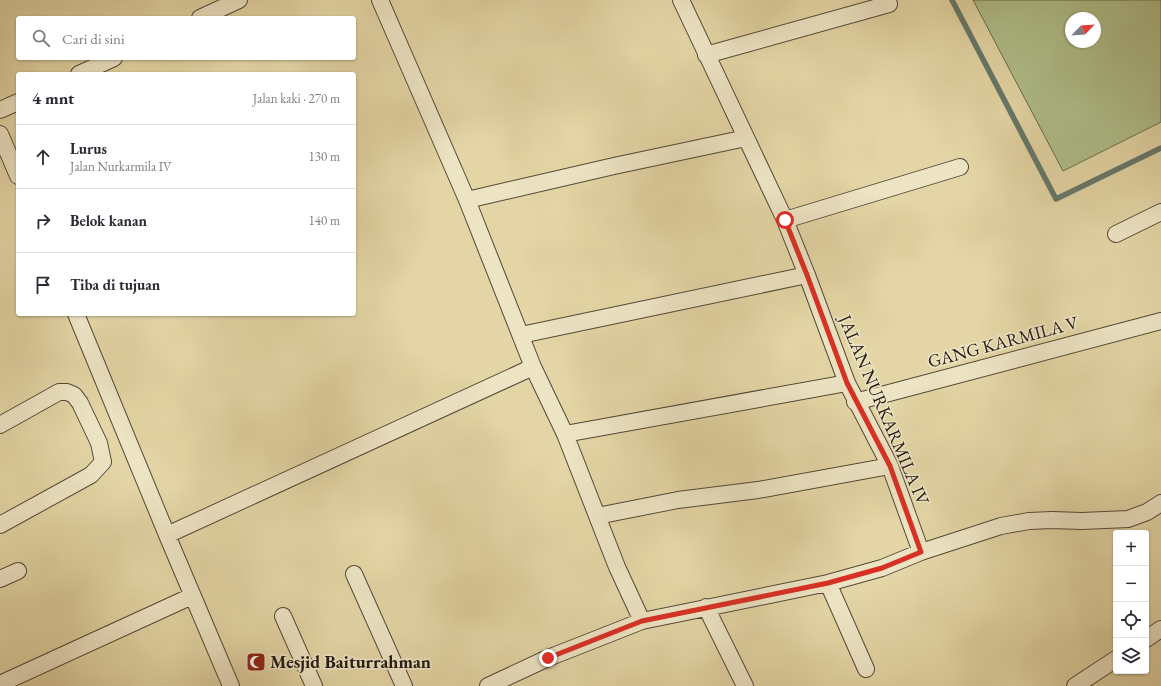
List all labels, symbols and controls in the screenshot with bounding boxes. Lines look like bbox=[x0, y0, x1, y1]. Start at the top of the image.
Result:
north arrow bbox=[1065, 12, 1101, 48]
search box bbox=[16, 16, 356, 60]
icon: search bbox=[30, 27, 52, 49]
text: Cari di sini bbox=[62, 29, 125, 48]
text: 4 mnt bbox=[32, 87, 74, 109]
text: Jalan kaki · 270 m bbox=[253, 90, 340, 107]
text: Lurus bbox=[70, 139, 107, 158]
icon: ahead bbox=[32, 146, 54, 168]
text: 130 m bbox=[309, 148, 340, 165]
text: Jalan Nurkarmila IV bbox=[70, 158, 172, 175]
icon: right bbox=[32, 210, 54, 232]
text: Belok kanan bbox=[70, 211, 147, 230]
route start bbox=[776, 211, 794, 229]
text: 140 m bbox=[309, 212, 340, 229]
icon: arrive bbox=[32, 274, 54, 296]
text: Tiba di tujuan bbox=[70, 275, 160, 294]
street label: JALAN NURKARMILA IV bbox=[833, 309, 935, 509]
street label: GANG KARMILA V bbox=[925, 310, 1082, 373]
map controls bbox=[1113, 530, 1149, 674]
button: + bbox=[1113, 530, 1149, 566]
button: − bbox=[1113, 566, 1149, 602]
button: locate bbox=[1113, 602, 1149, 638]
button: layers bbox=[1113, 638, 1149, 674]
route end bbox=[539, 649, 557, 667]
place label: Mesjid Baiturrahman bbox=[270, 650, 431, 673]
mosque icon: Mesjid Baiturrahman bbox=[245, 651, 267, 673]

